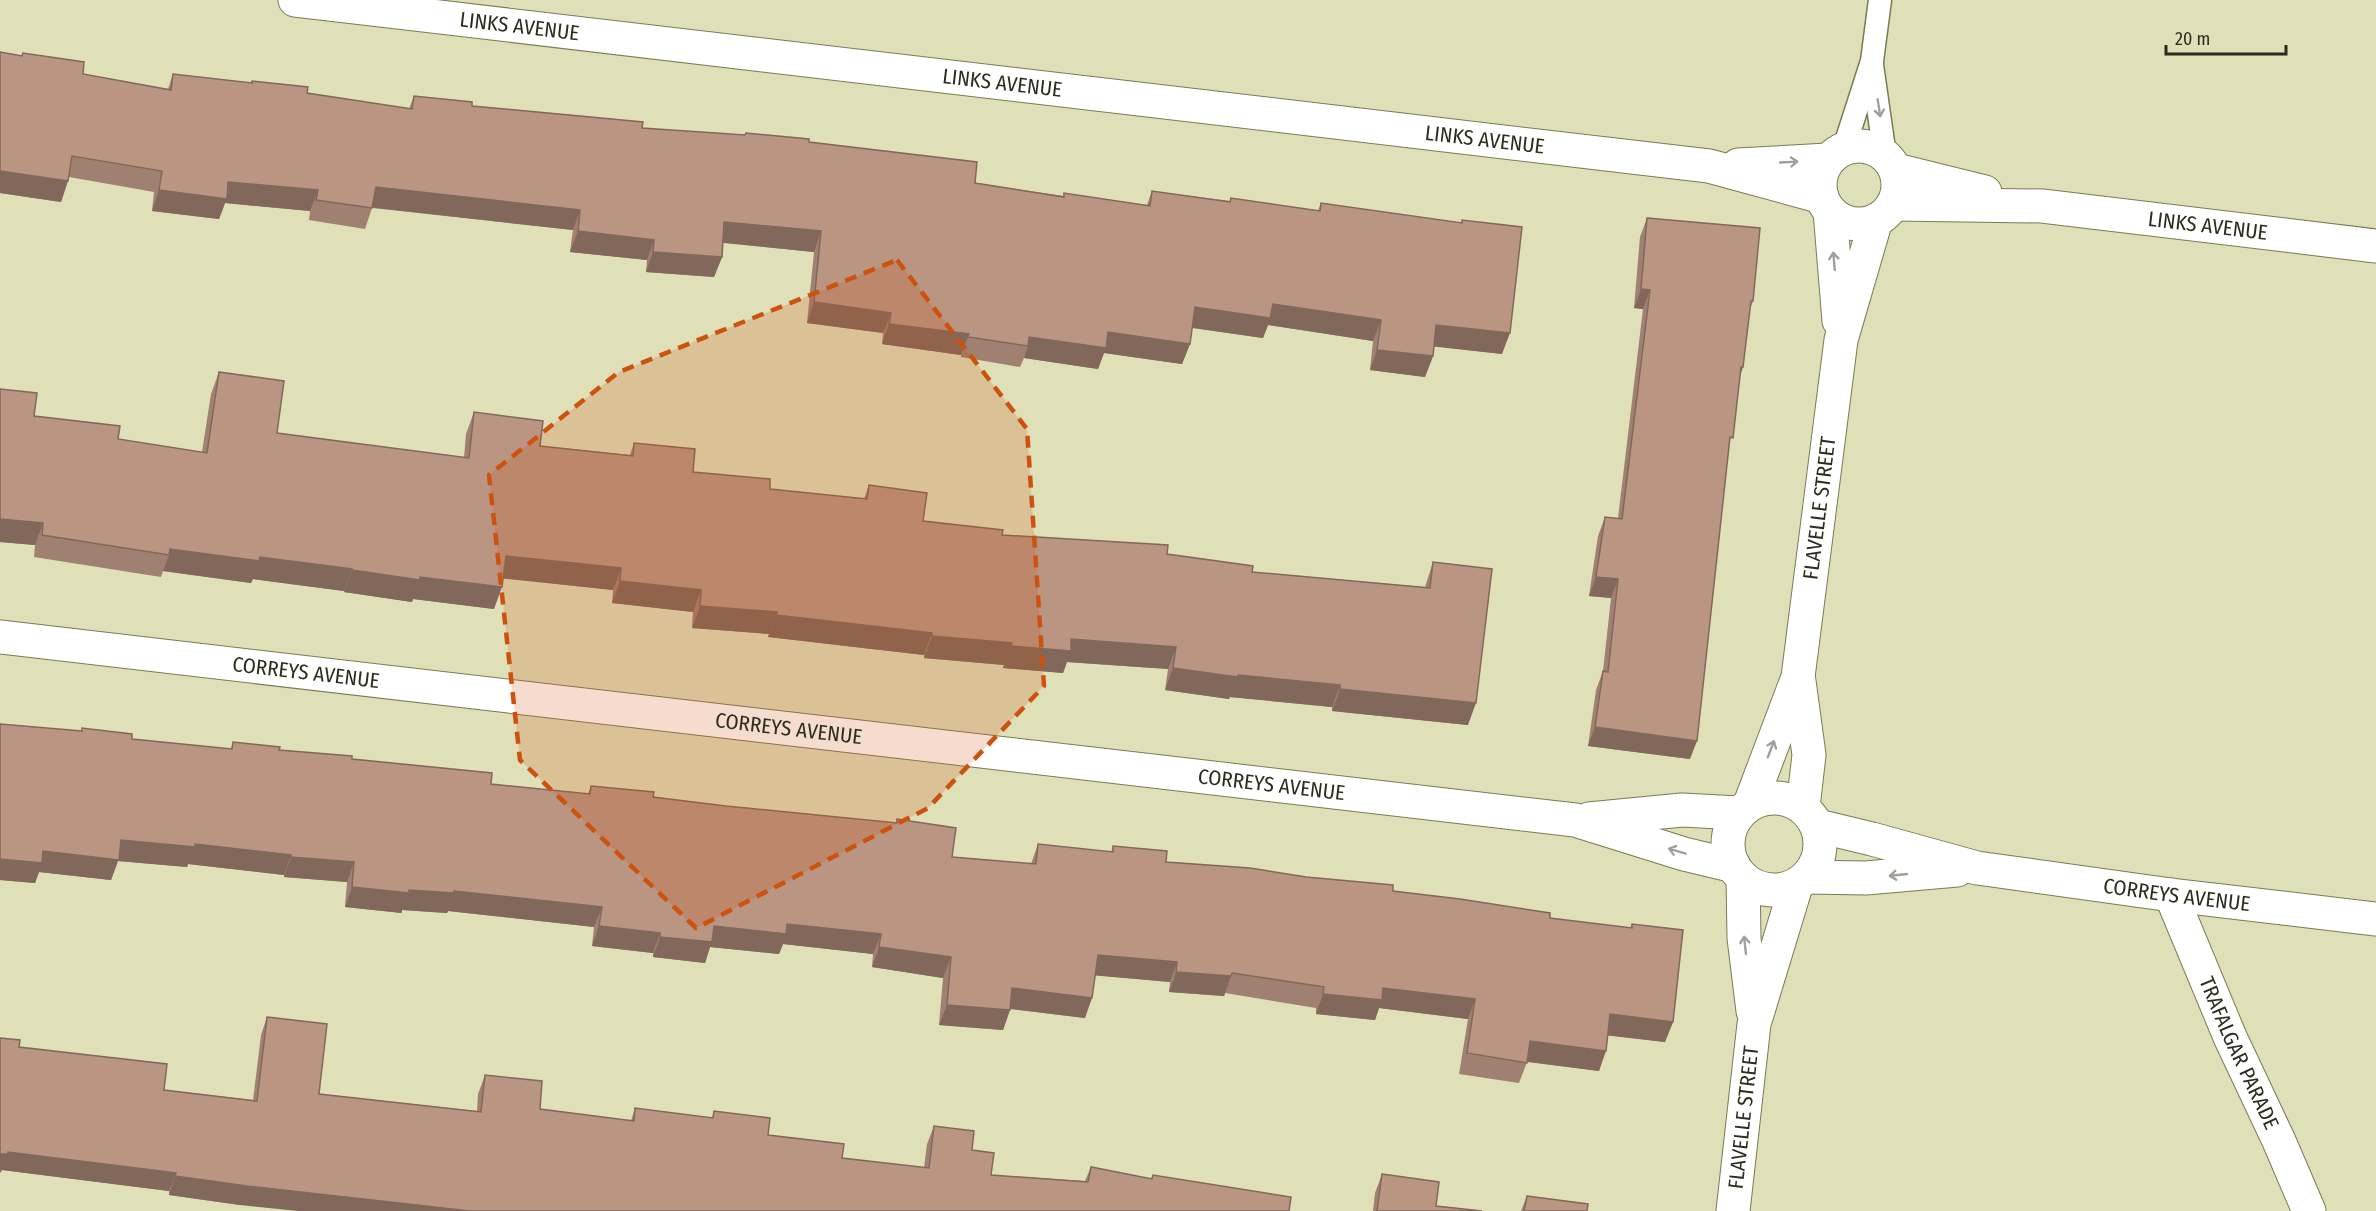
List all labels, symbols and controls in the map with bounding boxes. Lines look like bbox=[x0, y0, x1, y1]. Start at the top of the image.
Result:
street label: LINKS AVENUE bbox=[458, 6, 581, 46]
scale bar bbox=[2166, 18, 2286, 56]
text: 20 m bbox=[2175, 28, 2210, 50]
street label: LINKS AVENUE bbox=[941, 63, 1063, 103]
one-way arrow bbox=[1873, 98, 1884, 118]
street label: LINKS AVENUE bbox=[1424, 120, 1546, 160]
one-way arrow bbox=[1778, 157, 1798, 168]
street label: LINKS AVENUE bbox=[2147, 206, 2269, 246]
one-way arrow bbox=[1828, 252, 1839, 272]
street label: FLAVELLE STREET bbox=[1798, 435, 1842, 581]
street label: CORREYS AVENUE bbox=[231, 651, 381, 694]
street label: CORREYS AVENUE bbox=[714, 707, 864, 750]
one-way arrow bbox=[1766, 740, 1777, 759]
street label: CORREYS AVENUE bbox=[1197, 763, 1346, 806]
one-way arrow bbox=[1668, 845, 1687, 856]
one-way arrow bbox=[1888, 870, 1908, 881]
street label: CORREYS AVENUE bbox=[2102, 873, 2252, 917]
one-way arrow bbox=[1739, 936, 1750, 956]
street label: TRAFALGAR PARADE bbox=[2193, 973, 2285, 1134]
street label: FLAVELLE STREET bbox=[1723, 1044, 1764, 1191]

